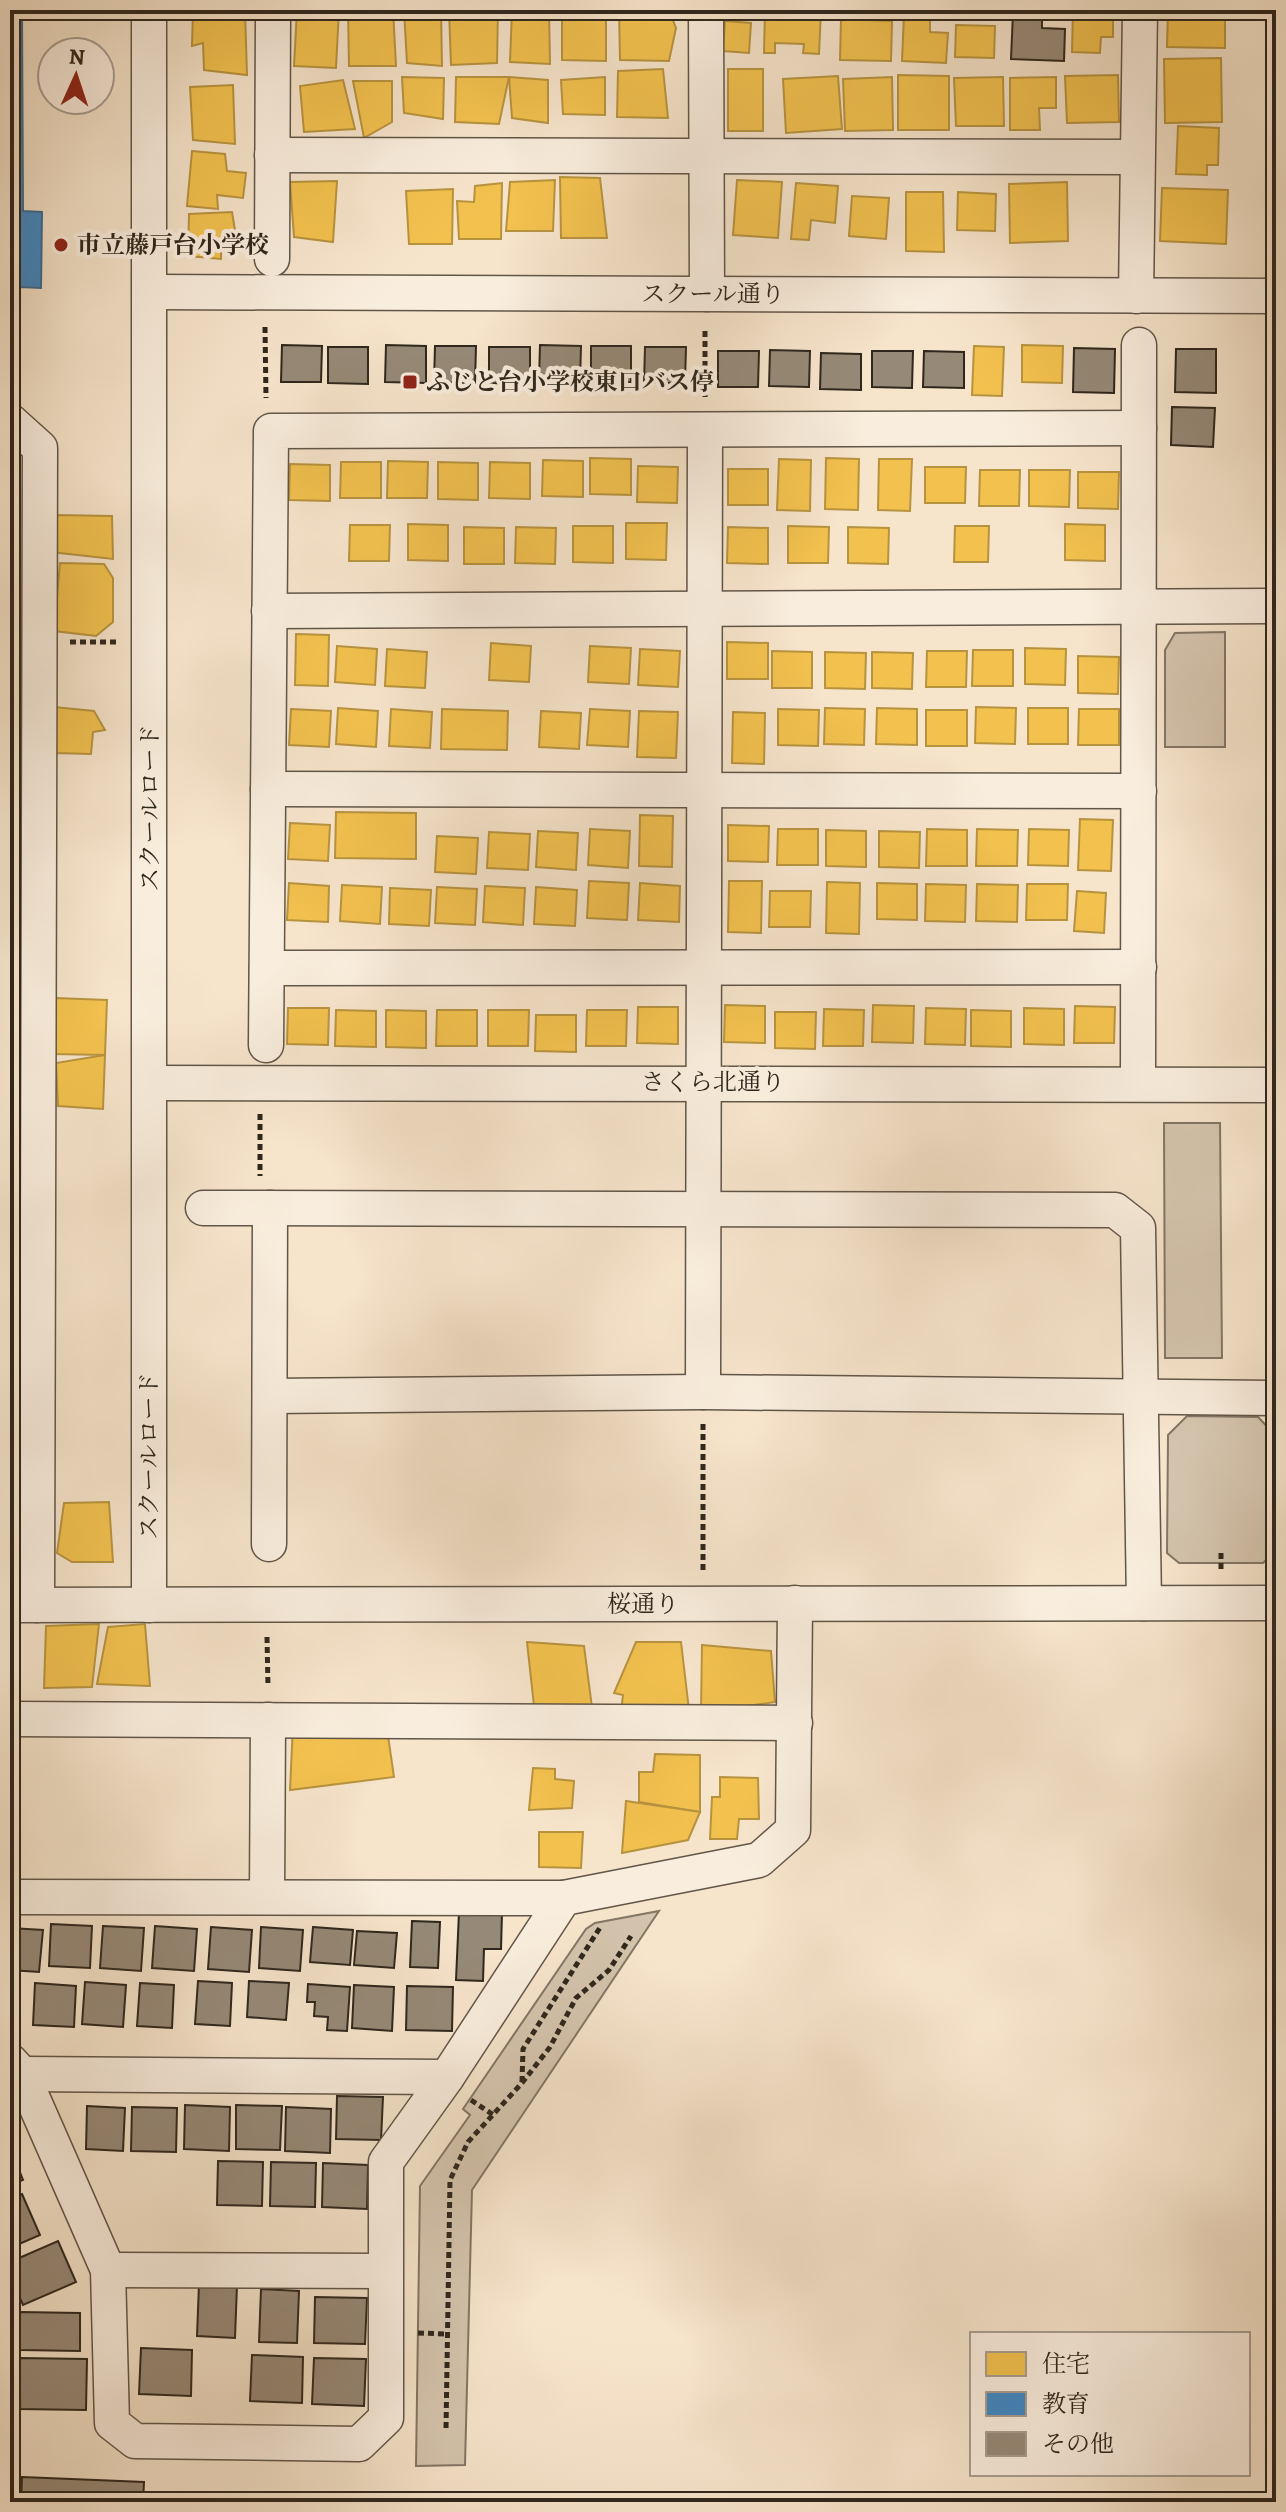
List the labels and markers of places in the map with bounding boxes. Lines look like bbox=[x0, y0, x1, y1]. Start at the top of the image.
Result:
place label: 市立藤戸台小学校 bbox=[77, 229, 269, 261]
marker: 市立藤戸台小学校 bbox=[52, 236, 70, 254]
place label: ふじと台小学校東口バス停 bbox=[426, 366, 714, 398]
marker: ふじと台小学校東口バス停 bbox=[401, 373, 419, 391]

